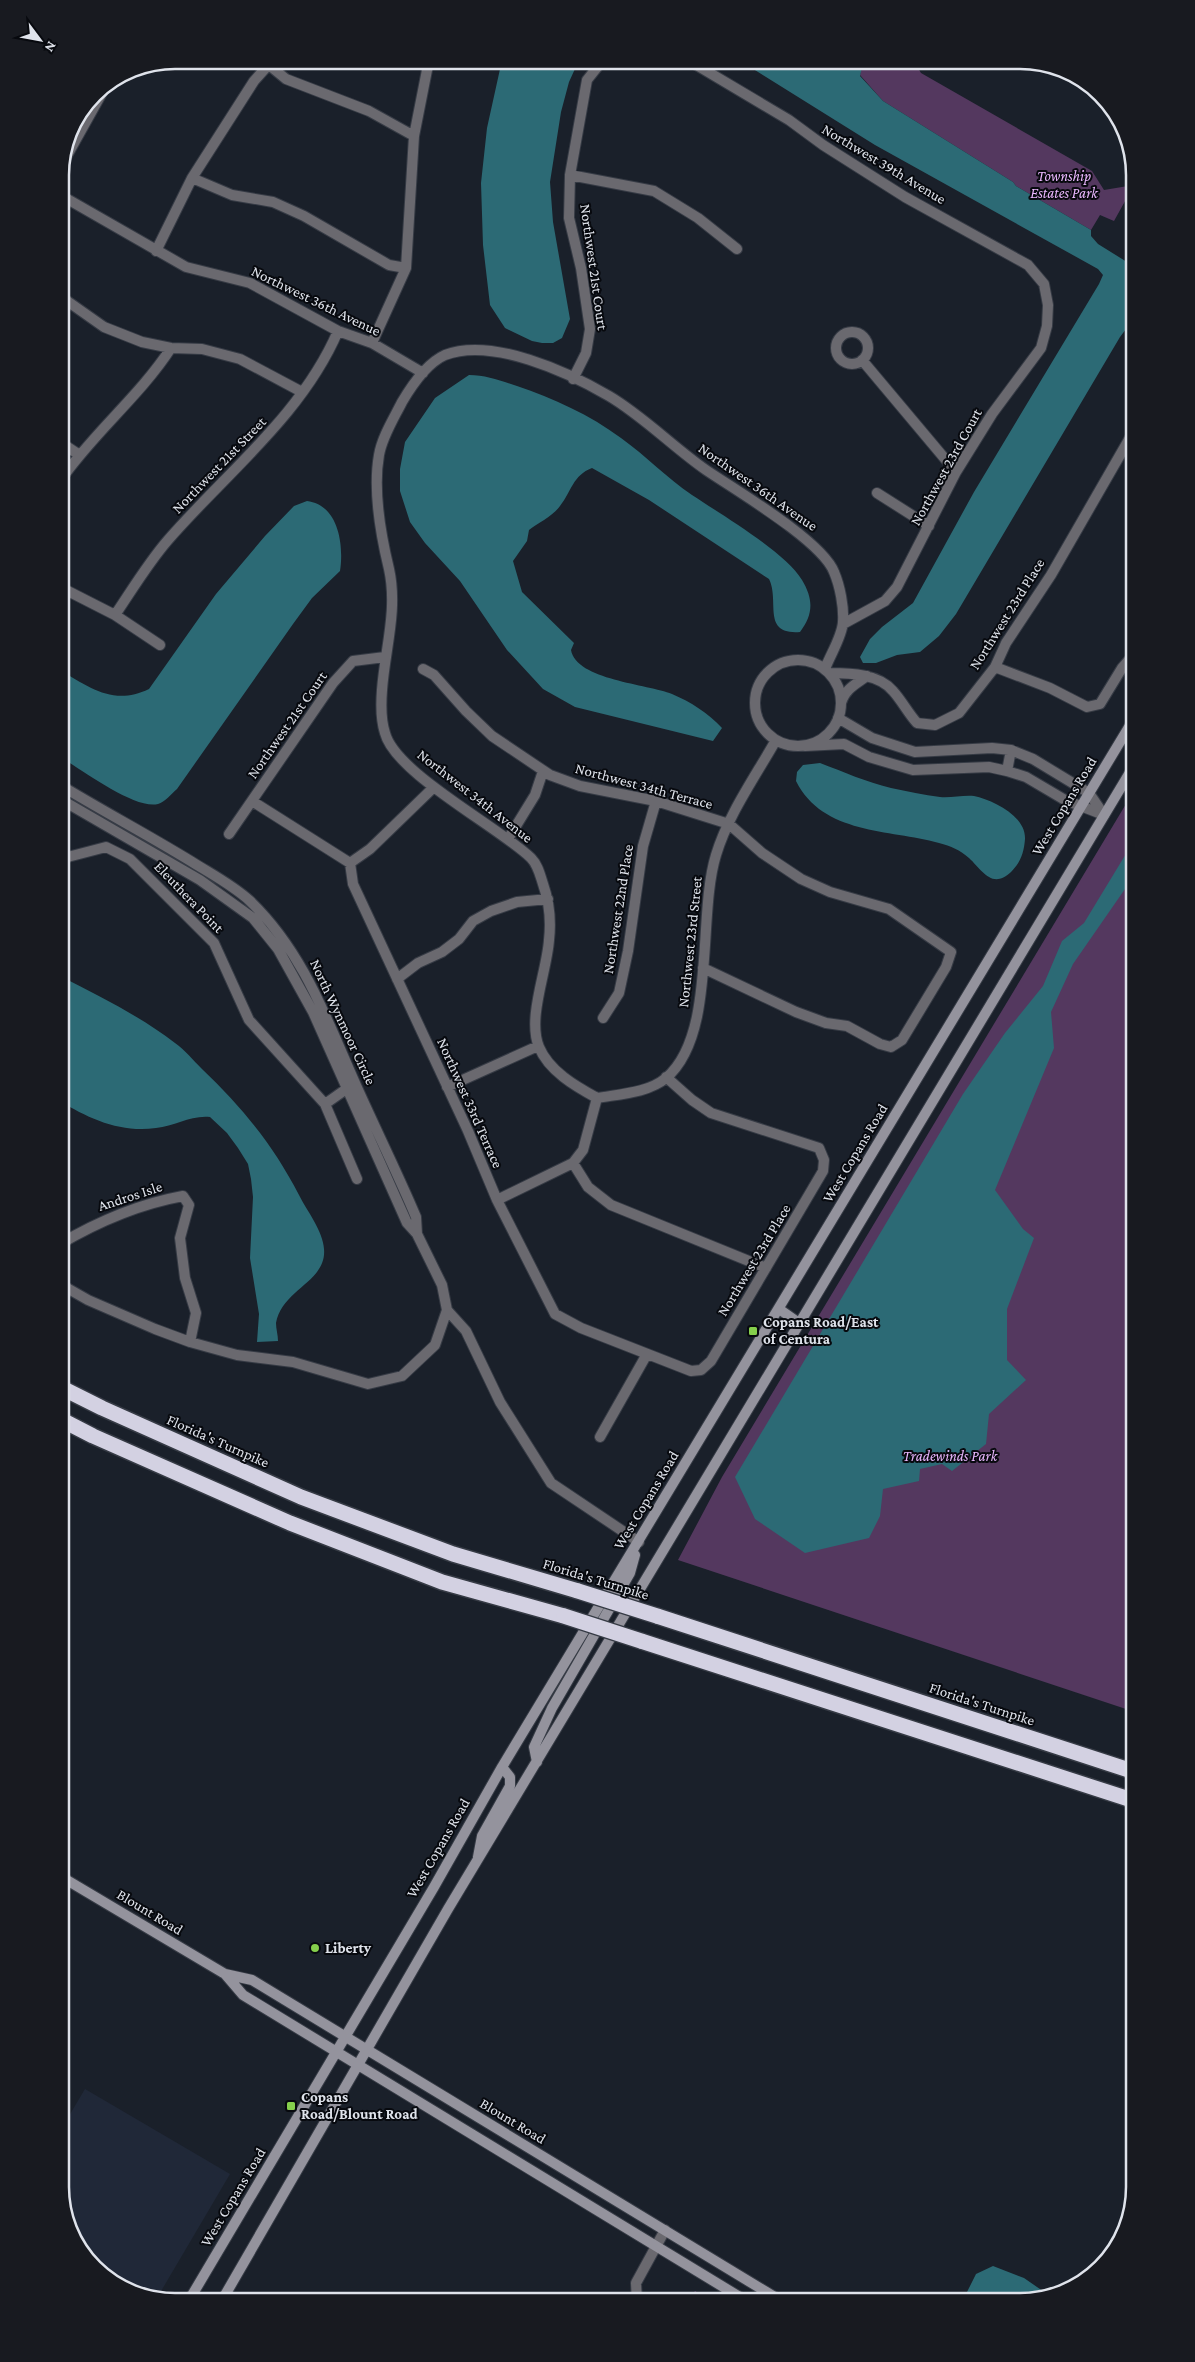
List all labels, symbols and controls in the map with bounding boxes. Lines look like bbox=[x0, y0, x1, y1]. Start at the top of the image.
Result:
north arrow bbox=[15, 15, 65, 65]
text: N bbox=[41, 39, 60, 56]
street label: Northwest 39th Avenue bbox=[819, 121, 949, 207]
park label: Township Estates Park bbox=[1030, 168, 1099, 201]
street label: Northwest 21st Court bbox=[577, 203, 611, 332]
street label: Northwest 36th Avenue bbox=[249, 263, 383, 339]
street label: Northwest 23rd Court bbox=[907, 405, 985, 528]
street label: Northwest 21st Street bbox=[169, 413, 270, 516]
street label: Northwest 36th Avenue bbox=[696, 440, 821, 534]
street label: Northwest 23rd Place bbox=[966, 555, 1048, 672]
street label: Northwest 21st Court bbox=[244, 668, 331, 782]
street label: Northwest 34th Avenue bbox=[414, 746, 536, 846]
street label: West Copans Road bbox=[1028, 754, 1101, 858]
street label: Northwest 34th Terrace bbox=[574, 760, 715, 812]
street label: Northwest 22nd Place bbox=[600, 843, 636, 975]
street label: Eleuthera Point bbox=[151, 858, 228, 937]
street label: Northwest 23rd Street bbox=[675, 875, 705, 1008]
street label: North Wynmoor Circle bbox=[306, 957, 379, 1088]
street label: Northwest 33rd Terrace bbox=[434, 1035, 506, 1171]
street label: West Copans Road bbox=[819, 1101, 892, 1205]
street label: Andros Isle bbox=[96, 1178, 165, 1214]
street label: Northwest 23rd Place bbox=[714, 1201, 794, 1319]
place label: Copans Road/East of Centura bbox=[763, 1314, 879, 1347]
marker: Copans Road/East of Centura bbox=[747, 1325, 759, 1337]
street label: Florida's Turnpike bbox=[164, 1411, 272, 1472]
street label: West Copans Road bbox=[610, 1448, 683, 1552]
park label: Tradewinds Park bbox=[903, 1448, 999, 1464]
street label: Florida's Turnpike bbox=[541, 1555, 651, 1604]
street label: Florida's Turnpike bbox=[927, 1679, 1037, 1730]
street label: West Copans Road bbox=[403, 1796, 474, 1901]
street label: Blount Road bbox=[114, 1886, 186, 1938]
place label: Liberty bbox=[325, 1940, 372, 1956]
marker: Liberty bbox=[309, 1942, 321, 1954]
place label: Copans Road/Blount Road bbox=[301, 2089, 418, 2122]
street label: Blount Road bbox=[477, 2095, 549, 2147]
marker: Copans Road/Blount Road bbox=[285, 2100, 297, 2112]
street label: West Copans Road bbox=[197, 2145, 270, 2249]

